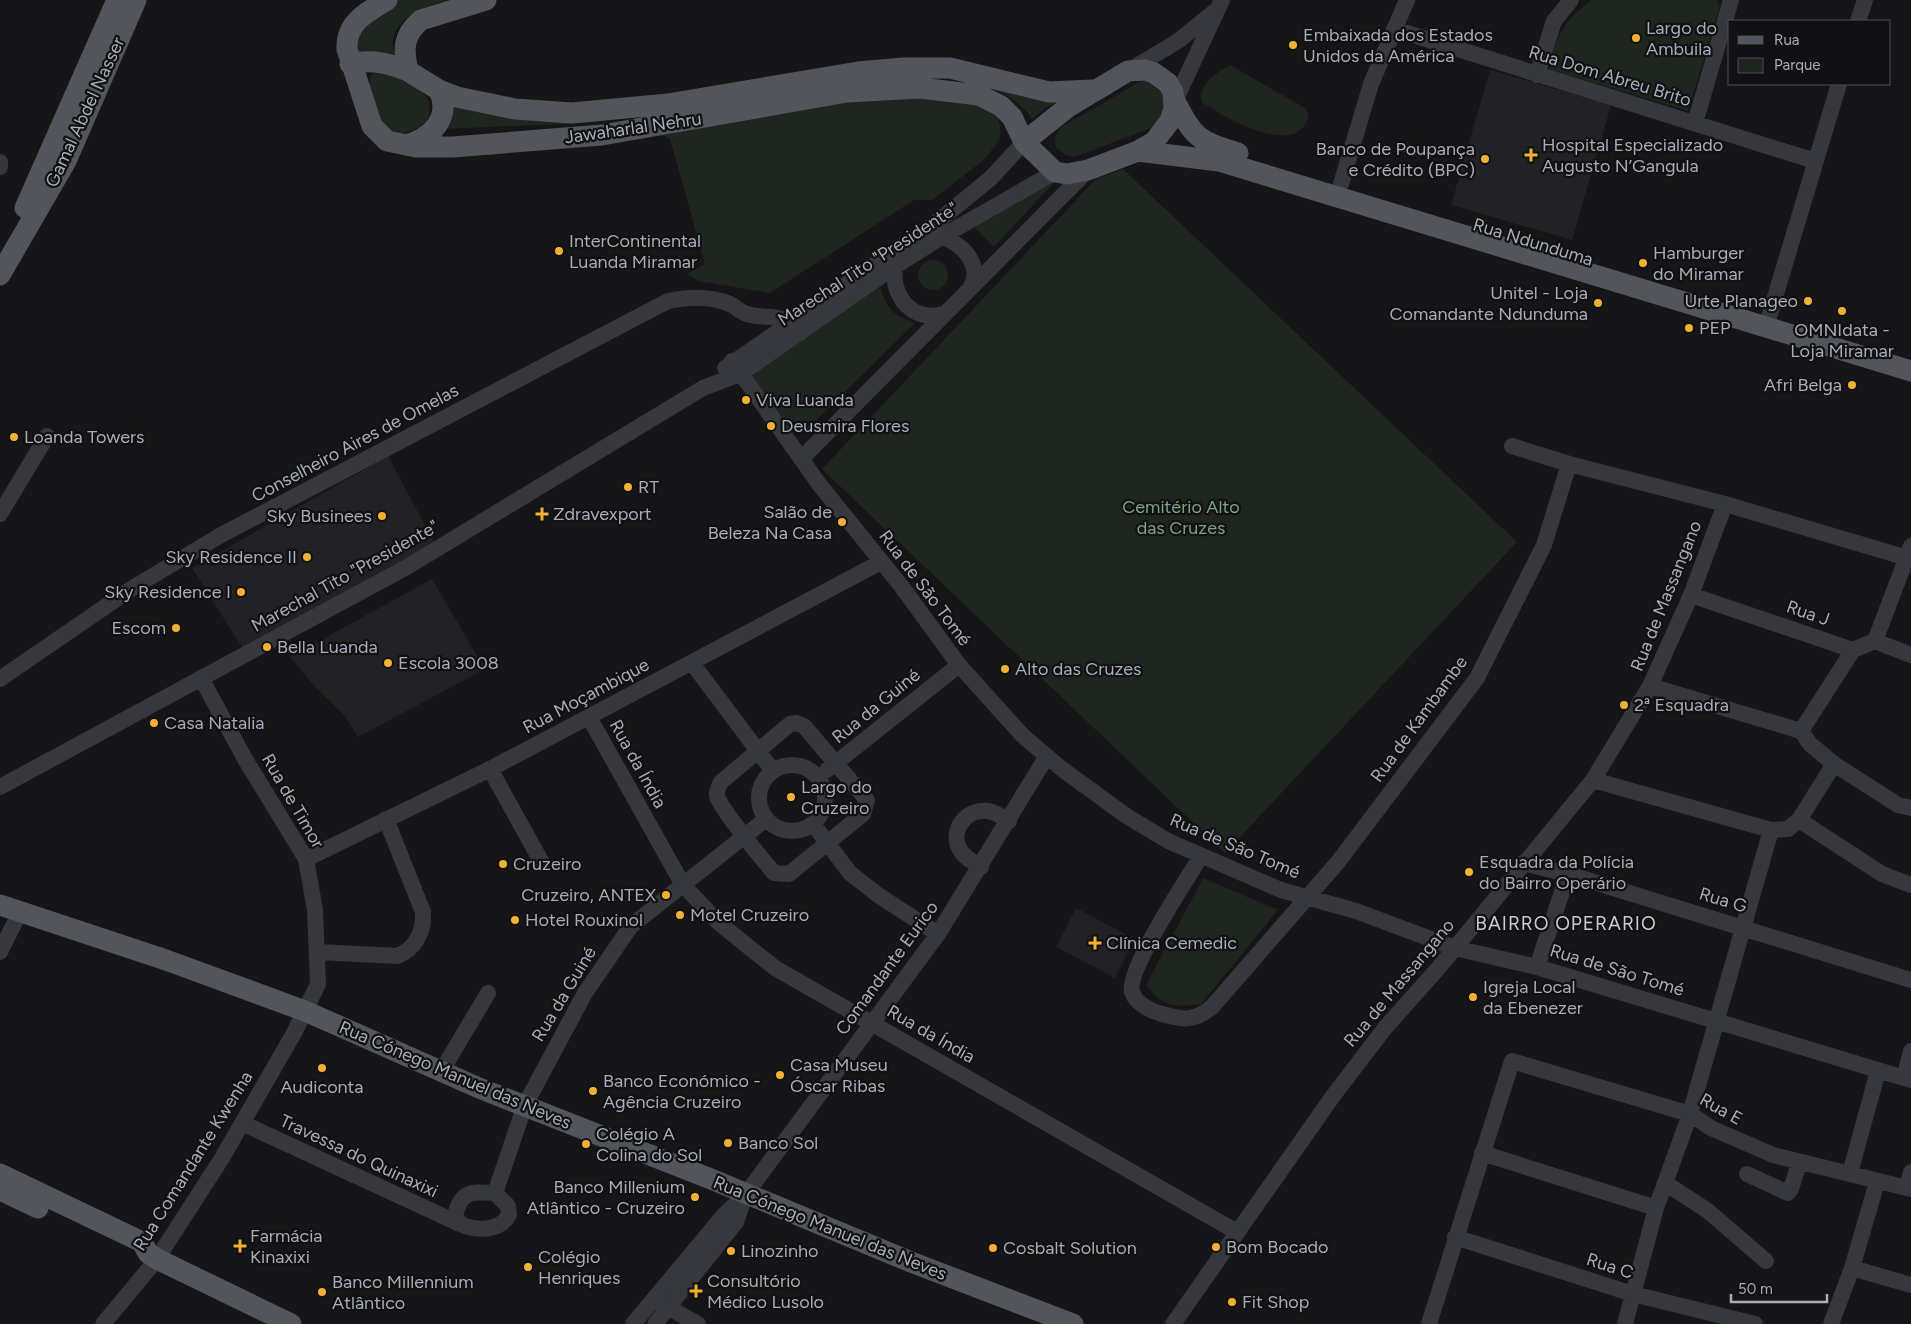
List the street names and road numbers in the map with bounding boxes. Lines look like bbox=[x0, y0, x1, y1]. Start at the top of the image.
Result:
street label: Gamal Abdel Nasser bbox=[41, 33, 129, 191]
street label: Rua Dom Abreu Brito bbox=[1526, 41, 1694, 111]
street label: Jawaharlal Nehru bbox=[563, 107, 703, 149]
street label: Marechal Tito "Presidente" bbox=[774, 197, 962, 331]
street label: Rua Ndunduma bbox=[1470, 213, 1596, 271]
street label: Conselheiro Aires de Omelas bbox=[248, 379, 462, 507]
street label: Marechal Tito "Presidente" bbox=[247, 515, 443, 637]
street label: Rua de Massangano bbox=[1626, 518, 1706, 674]
street label: Rua de São Tomé bbox=[874, 526, 976, 650]
street label: Rua J bbox=[1784, 595, 1832, 631]
street label: Rua de Kambambe bbox=[1366, 652, 1472, 786]
street label: Rua Moçambique bbox=[519, 653, 653, 739]
street label: Rua da Guiné bbox=[828, 664, 925, 748]
street label: Rua da Índia bbox=[605, 716, 671, 812]
street label: Rua de Timor bbox=[257, 750, 329, 852]
street label: Rua de São Tomé bbox=[1167, 809, 1304, 883]
street label: Rua G bbox=[1697, 882, 1750, 918]
street label: Comandante Eurico bbox=[831, 897, 943, 1039]
street label: Rua de Massangano bbox=[1339, 914, 1459, 1052]
street label: Rua de São Tomé bbox=[1547, 939, 1687, 1001]
street label: Rua da Guiné bbox=[527, 942, 601, 1045]
street label: Rua da Índia bbox=[883, 1000, 979, 1068]
street label: Rua Cónego Manuel das Neves bbox=[336, 1016, 574, 1134]
street label: Rua Comandante Kwenha bbox=[129, 1067, 257, 1255]
street label: Rua E bbox=[1696, 1088, 1746, 1130]
street label: Travessa do Quinaxixi bbox=[276, 1110, 442, 1202]
street label: Rua Cónego Manuel das Neves bbox=[710, 1171, 950, 1285]
street label: Rua C bbox=[1584, 1248, 1636, 1284]

